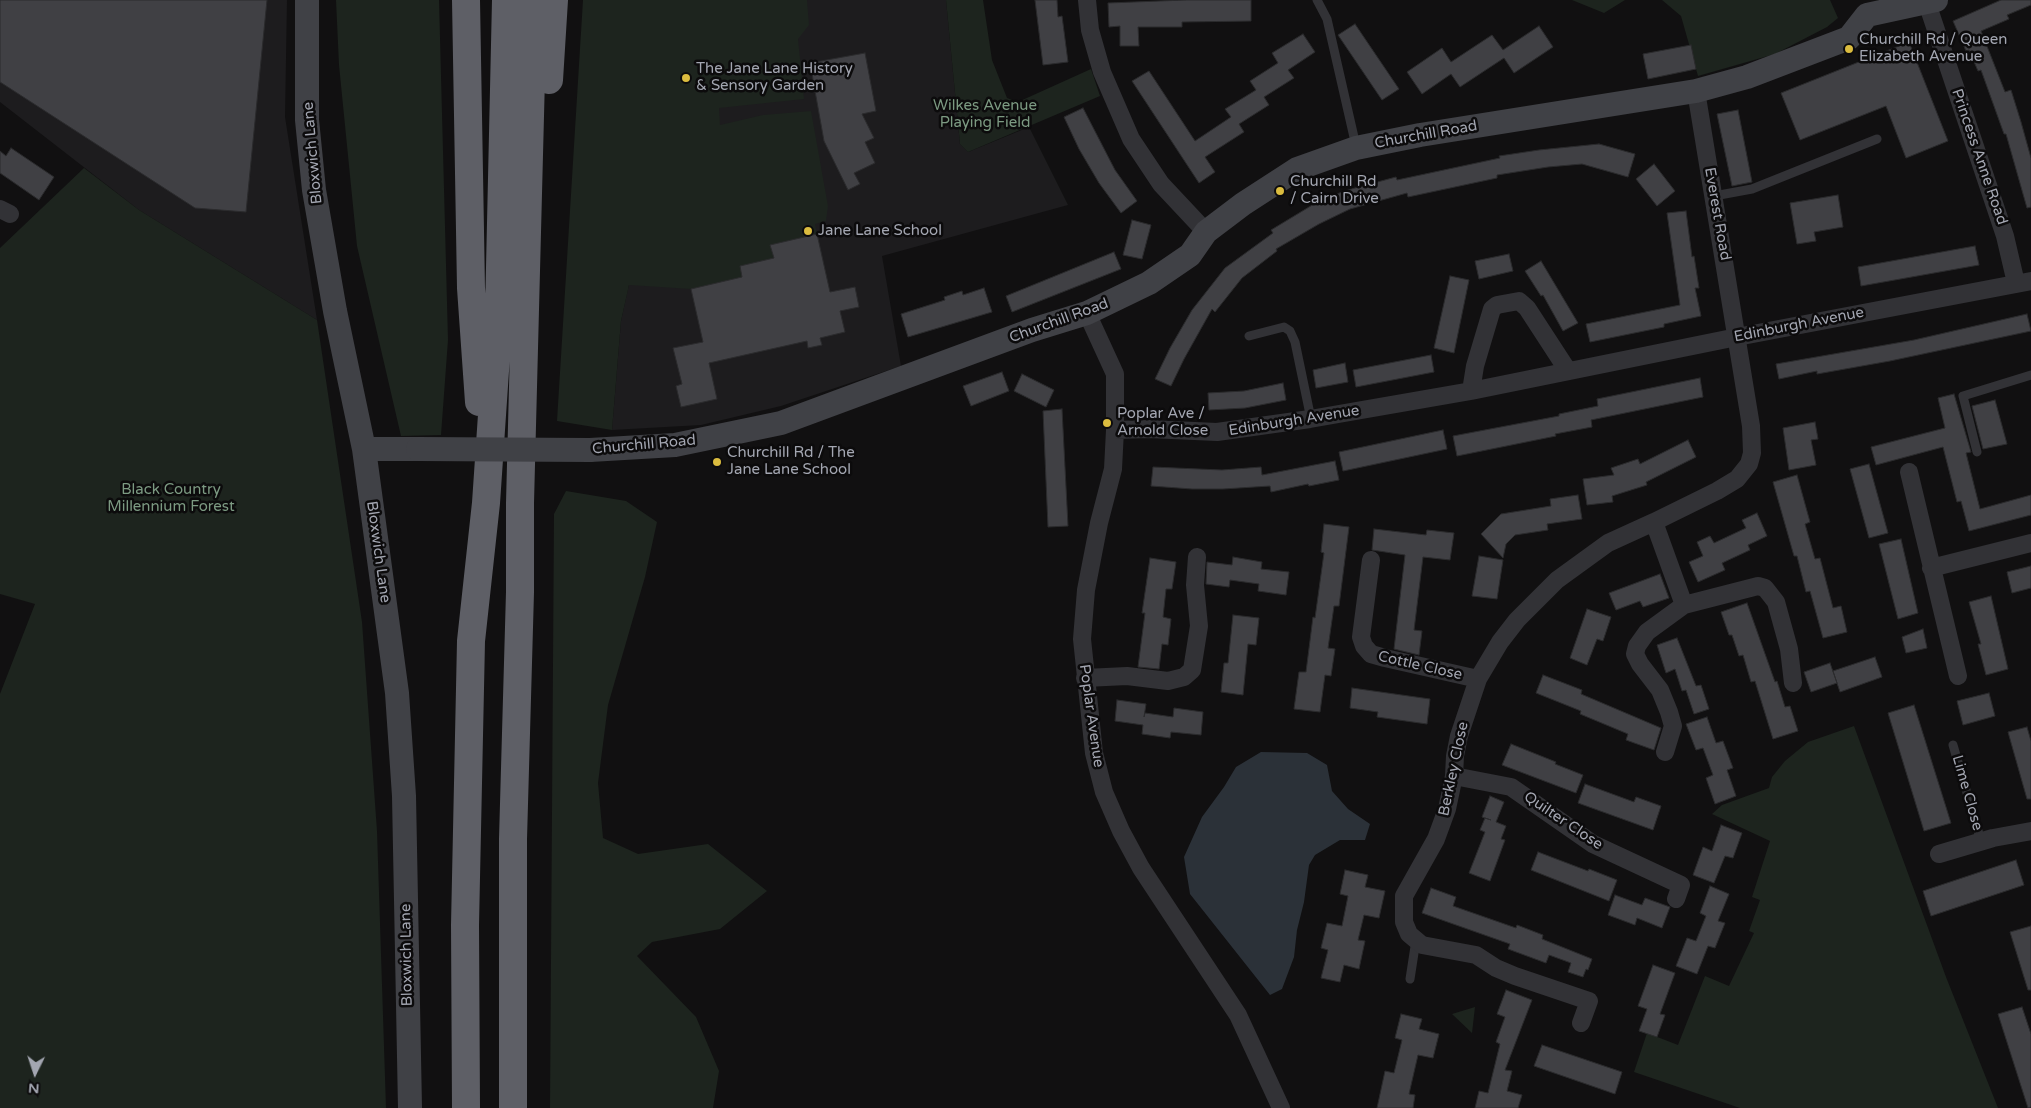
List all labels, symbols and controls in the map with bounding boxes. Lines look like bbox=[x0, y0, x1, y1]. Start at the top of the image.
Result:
place label: Churchill Rd / Queen Elizabeth Avenue bbox=[1859, 31, 2007, 66]
marker: Churchill Rd / Queen Elizabeth Avenue bbox=[1843, 43, 1855, 55]
place label: The Jane Lane History & Sensory Garden bbox=[696, 60, 853, 95]
marker: The Jane Lane History & Sensory Garden bbox=[680, 72, 692, 84]
street label: Princess Anne Road bbox=[1947, 87, 2011, 227]
park label: Wilkes Avenue Playing Field bbox=[933, 97, 1037, 132]
street label: Bloxwich Lane bbox=[300, 101, 326, 205]
street label: Churchill Road bbox=[1373, 117, 1479, 153]
street label: Everest Road bbox=[1700, 166, 1734, 262]
place label: Churchill Rd / Cairn Drive bbox=[1290, 173, 1379, 208]
marker: Churchill Rd / Cairn Drive bbox=[1274, 185, 1286, 197]
place label: Jane Lane School bbox=[818, 222, 942, 240]
marker: Jane Lane School bbox=[802, 225, 814, 237]
street label: Churchill Road bbox=[1007, 295, 1111, 347]
street label: Edinburgh Avenue bbox=[1732, 304, 1866, 346]
street label: Edinburgh Avenue bbox=[1227, 402, 1361, 440]
place label: Poplar Ave / Arnold Close bbox=[1117, 405, 1208, 440]
marker: Poplar Ave / Arnold Close bbox=[1101, 417, 1113, 429]
street label: Churchill Road bbox=[591, 431, 697, 459]
place label: Churchill Rd / The Jane Lane School bbox=[727, 444, 855, 479]
marker: Churchill Rd / The Jane Lane School bbox=[711, 456, 723, 468]
park label: Black Country Millennium Forest bbox=[107, 481, 235, 516]
street label: Bloxwich Lane bbox=[362, 500, 394, 604]
street label: Cottle Close bbox=[1376, 648, 1464, 684]
street label: Poplar Avenue bbox=[1075, 663, 1107, 769]
street label: Berkley Close bbox=[1435, 720, 1473, 818]
street label: Lime Close bbox=[1948, 753, 1986, 833]
street label: Quilter Close bbox=[1520, 788, 1606, 854]
street label: Bloxwich Lane bbox=[397, 904, 417, 1006]
north arrow bbox=[10, 1048, 60, 1098]
text: N bbox=[28, 1080, 40, 1097]

